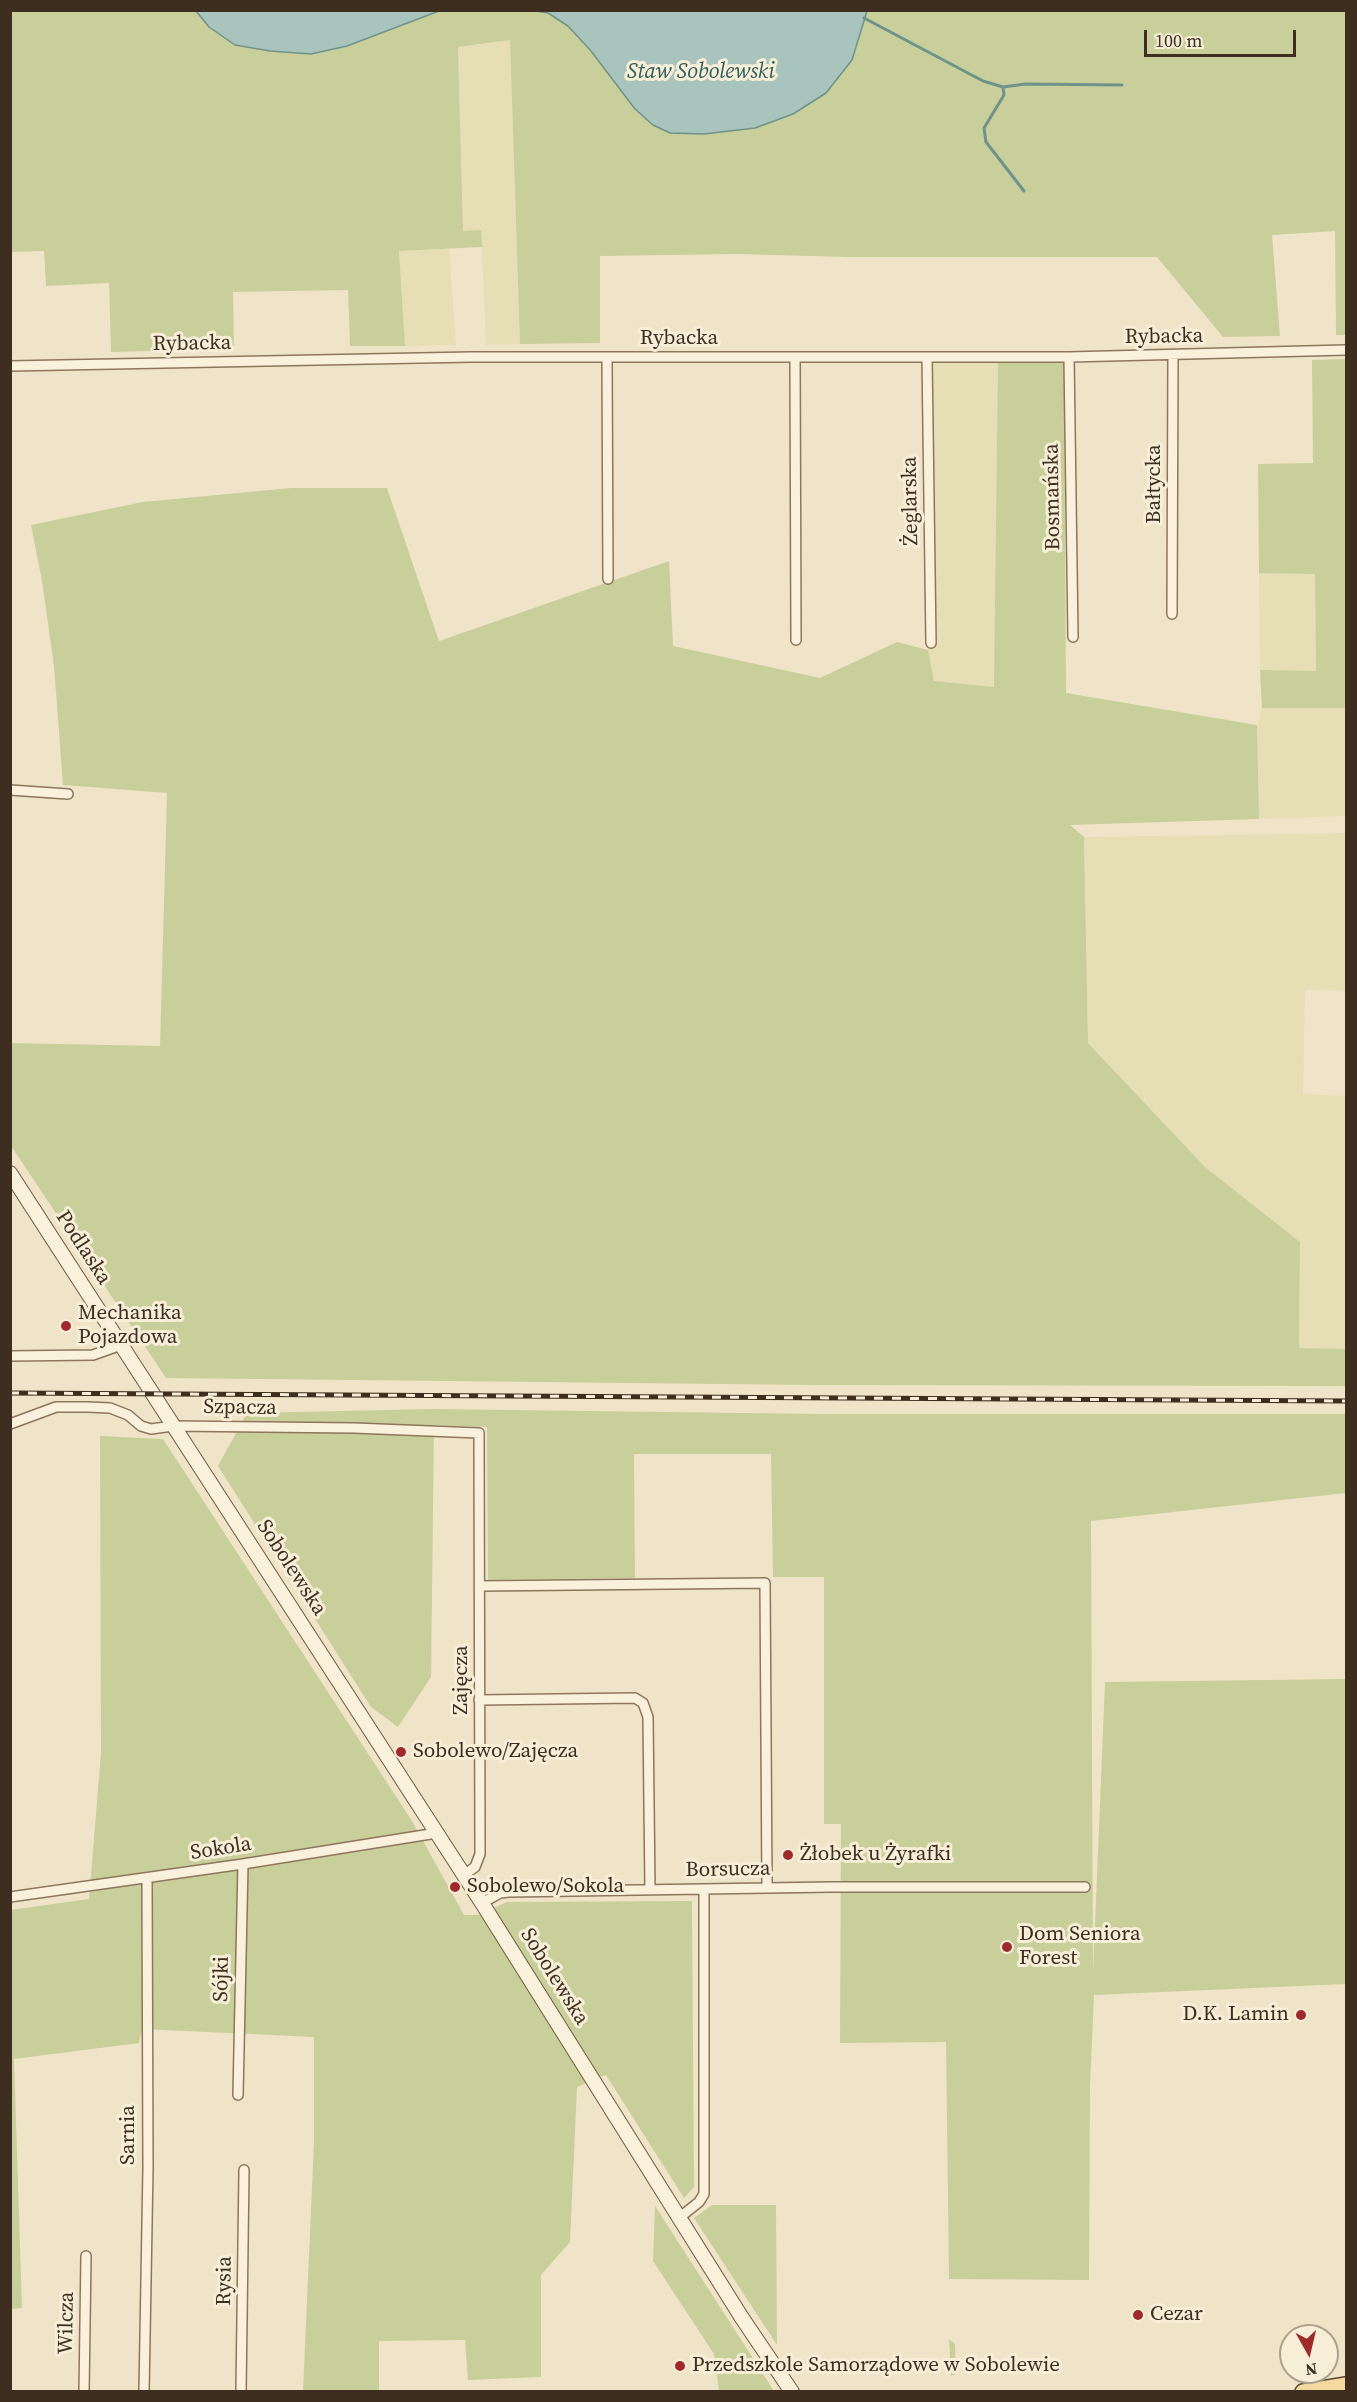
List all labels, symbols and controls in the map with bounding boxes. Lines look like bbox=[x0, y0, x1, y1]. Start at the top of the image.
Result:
scale bar bbox=[1147, 18, 1298, 56]
text: 100 m bbox=[1155, 28, 1202, 53]
water label: Staw Sobolewski bbox=[627, 59, 775, 85]
street label: Rybacka bbox=[1124, 324, 1204, 350]
street label: Rybacka bbox=[640, 326, 718, 352]
street label: Rybacka bbox=[152, 331, 232, 357]
street label: Bosmańska bbox=[1039, 443, 1067, 551]
street label: Bałtycka bbox=[1142, 444, 1168, 524]
street label: Żeglarska bbox=[898, 456, 924, 546]
street label: Podlaska bbox=[50, 1206, 116, 1290]
place label: Mechanika Pojazdowa bbox=[78, 1301, 182, 1351]
marker: Mechanika Pojazdowa bbox=[59, 1319, 73, 1333]
street label: Szpacza bbox=[203, 1395, 277, 1421]
street label: Sobolewska bbox=[251, 1515, 331, 1621]
street label: Zajęcza bbox=[449, 1645, 475, 1715]
place label: Sobolewo/Zajęcza bbox=[413, 1739, 578, 1765]
marker: Sobolewo/Zajęcza bbox=[394, 1745, 408, 1759]
street label: Sokola bbox=[189, 1832, 253, 1866]
place label: Żłobek u Żyrafki bbox=[800, 1842, 951, 1868]
marker: Żłobek u Żyrafki bbox=[781, 1848, 795, 1862]
street label: Borsucza bbox=[685, 1857, 771, 1883]
place label: Sobolewo/Sokola bbox=[467, 1874, 624, 1900]
marker: Sobolewo/Sokola bbox=[448, 1880, 462, 1894]
place label: Dom Seniora Forest bbox=[1019, 1922, 1141, 1972]
street label: Sobolewska bbox=[514, 1924, 594, 2030]
marker: Dom Seniora Forest bbox=[1000, 1940, 1014, 1954]
street label: Sójki bbox=[209, 1956, 235, 2002]
place label: D.K. Lamin bbox=[1182, 2002, 1289, 2028]
marker: D.K. Lamin bbox=[1294, 2008, 1308, 2022]
street label: Sarnia bbox=[116, 2105, 142, 2165]
street label: Rysia bbox=[212, 2256, 238, 2306]
street label: Wilcza bbox=[54, 2291, 80, 2355]
place label: Cezar bbox=[1150, 2302, 1203, 2328]
marker: Cezar bbox=[1131, 2308, 1145, 2322]
north arrow bbox=[1279, 2324, 1339, 2384]
place label: Przedszkole Samorządowe w Sobolewie bbox=[692, 2353, 1060, 2379]
text: N bbox=[1304, 2358, 1319, 2382]
marker: Przedszkole Samorządowe w Sobolewie bbox=[673, 2359, 687, 2373]

